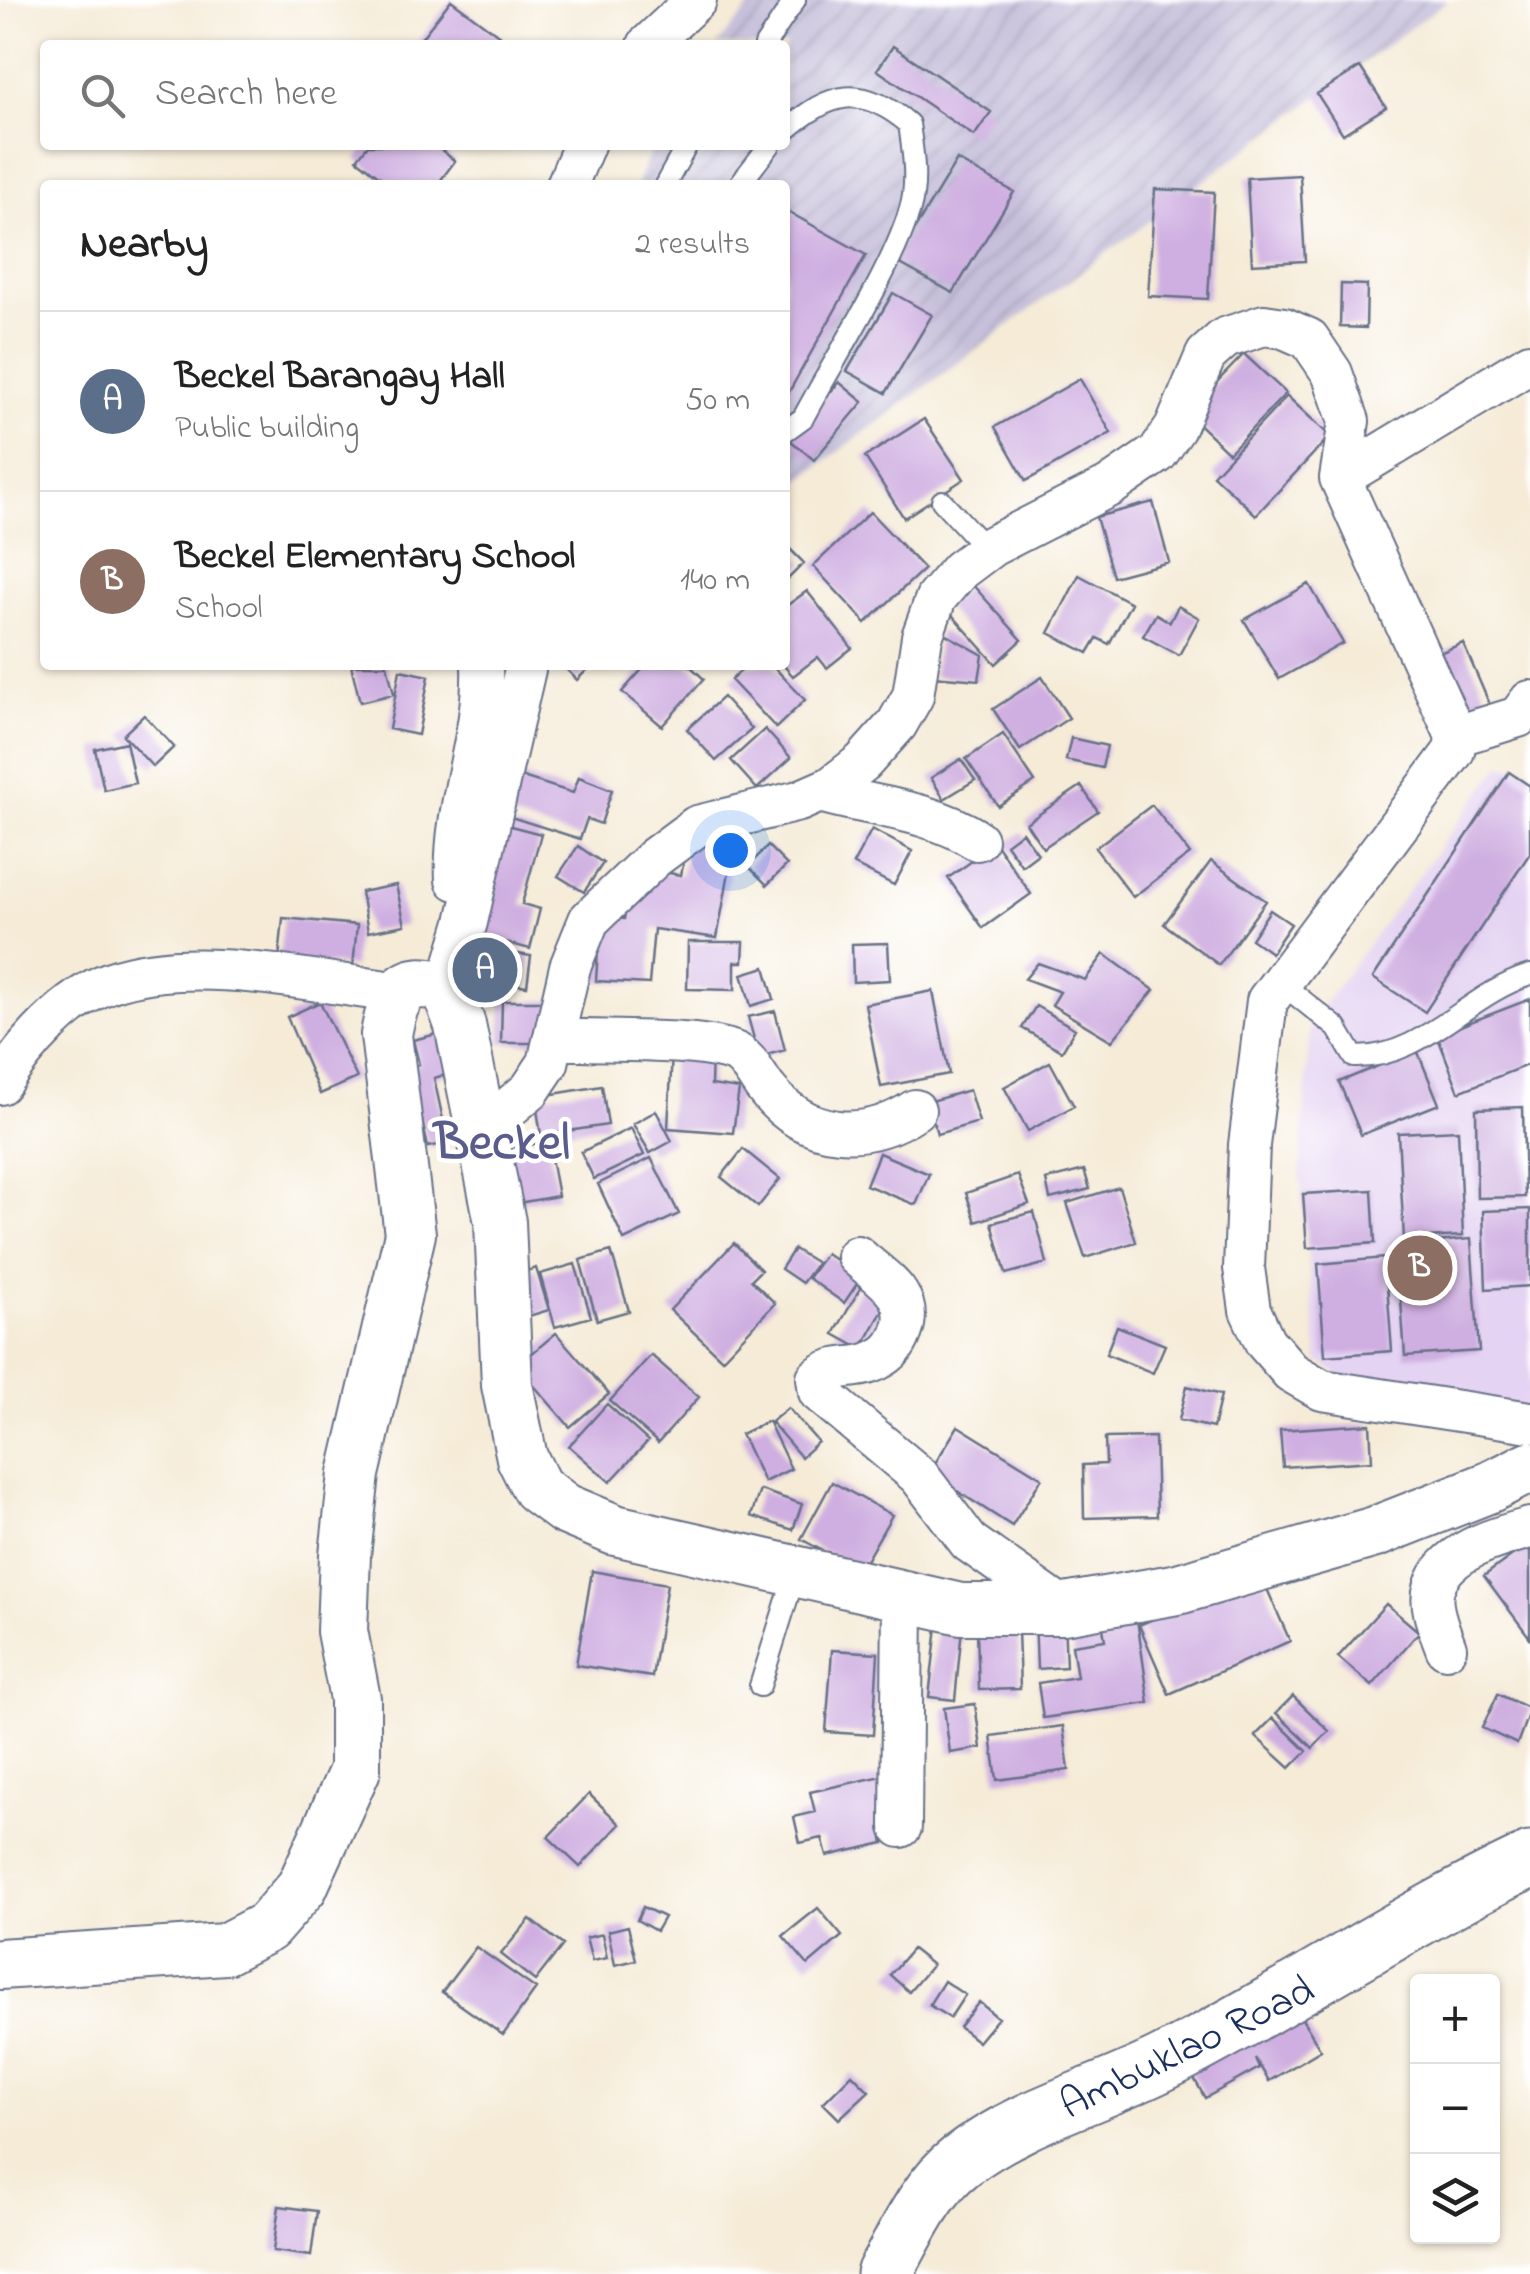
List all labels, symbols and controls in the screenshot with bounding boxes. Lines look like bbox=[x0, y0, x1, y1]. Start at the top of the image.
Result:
search box bbox=[40, 40, 790, 150]
text: Search here bbox=[155, 67, 337, 123]
icon: search bbox=[75, 68, 130, 123]
text: Nearby bbox=[80, 215, 208, 276]
text: 2 results bbox=[635, 222, 750, 269]
text: Beckel Barangay Hall bbox=[175, 350, 505, 406]
text: A bbox=[103, 378, 122, 425]
text: 50 m bbox=[685, 378, 750, 425]
text: Public building bbox=[175, 406, 359, 453]
text: Beckel Elementary School bbox=[175, 530, 575, 586]
text: B bbox=[102, 558, 123, 605]
text: 140 m bbox=[680, 558, 750, 605]
text: School bbox=[175, 586, 263, 633]
your location bbox=[705, 825, 756, 876]
pin: A bbox=[452, 932, 518, 1008]
district label: Beckel bbox=[432, 1108, 570, 1183]
pin: B bbox=[1388, 1230, 1452, 1306]
street label: Ambuklao Road bbox=[1050, 1961, 1326, 2137]
map controls bbox=[1410, 1974, 1500, 2244]
button: + bbox=[1410, 1974, 1500, 2064]
button: − bbox=[1410, 2064, 1500, 2154]
button: layers bbox=[1410, 2154, 1500, 2244]

